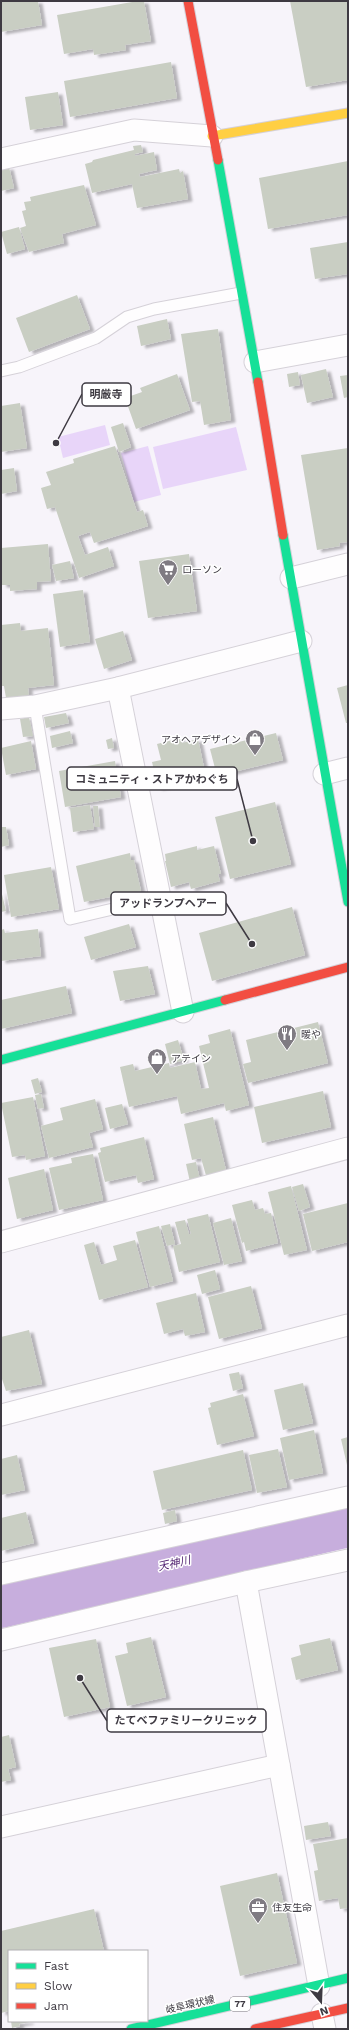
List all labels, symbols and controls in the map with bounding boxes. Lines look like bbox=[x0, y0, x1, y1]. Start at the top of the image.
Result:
callout: 明厳寺 bbox=[82, 383, 131, 406]
text: 明厳寺 bbox=[90, 388, 123, 401]
supermarket icon: ローソン bbox=[157, 558, 179, 586]
place label: ローソン bbox=[182, 564, 222, 575]
shop icon: アオヘアデザイン bbox=[244, 728, 266, 756]
place label: アオヘアデザイン bbox=[161, 734, 241, 745]
callout: コミュニティ・ストアかわぐち bbox=[67, 767, 237, 790]
text: コミュニティ・ストアかわぐち bbox=[75, 773, 229, 786]
callout: アッドランプヘアー bbox=[111, 892, 226, 915]
text: アッドランプヘアー bbox=[119, 897, 217, 910]
restaurant icon: 暖や bbox=[276, 1023, 298, 1051]
place label: 暖や bbox=[301, 1029, 321, 1040]
shop icon: アテイン bbox=[146, 1047, 168, 1075]
place label: アテイン bbox=[171, 1053, 211, 1064]
water label: 天神川 bbox=[157, 1553, 193, 1574]
callout: たてべファミリークリニック bbox=[107, 1709, 266, 1732]
text: たてべファミリークリニック bbox=[115, 1714, 258, 1727]
office icon: 住友生命 bbox=[247, 1896, 269, 1924]
place label: 住友生命 bbox=[272, 1902, 312, 1913]
legend bbox=[8, 1950, 148, 2022]
text: Fast bbox=[44, 1959, 69, 1973]
text: Slow bbox=[44, 1979, 72, 1993]
north arrow bbox=[301, 1982, 341, 2022]
street label: 岐阜環状線 bbox=[165, 1994, 216, 2015]
road number: 77 bbox=[230, 1997, 250, 2011]
text: Jam bbox=[44, 1999, 69, 2013]
text: N bbox=[318, 2004, 330, 2018]

